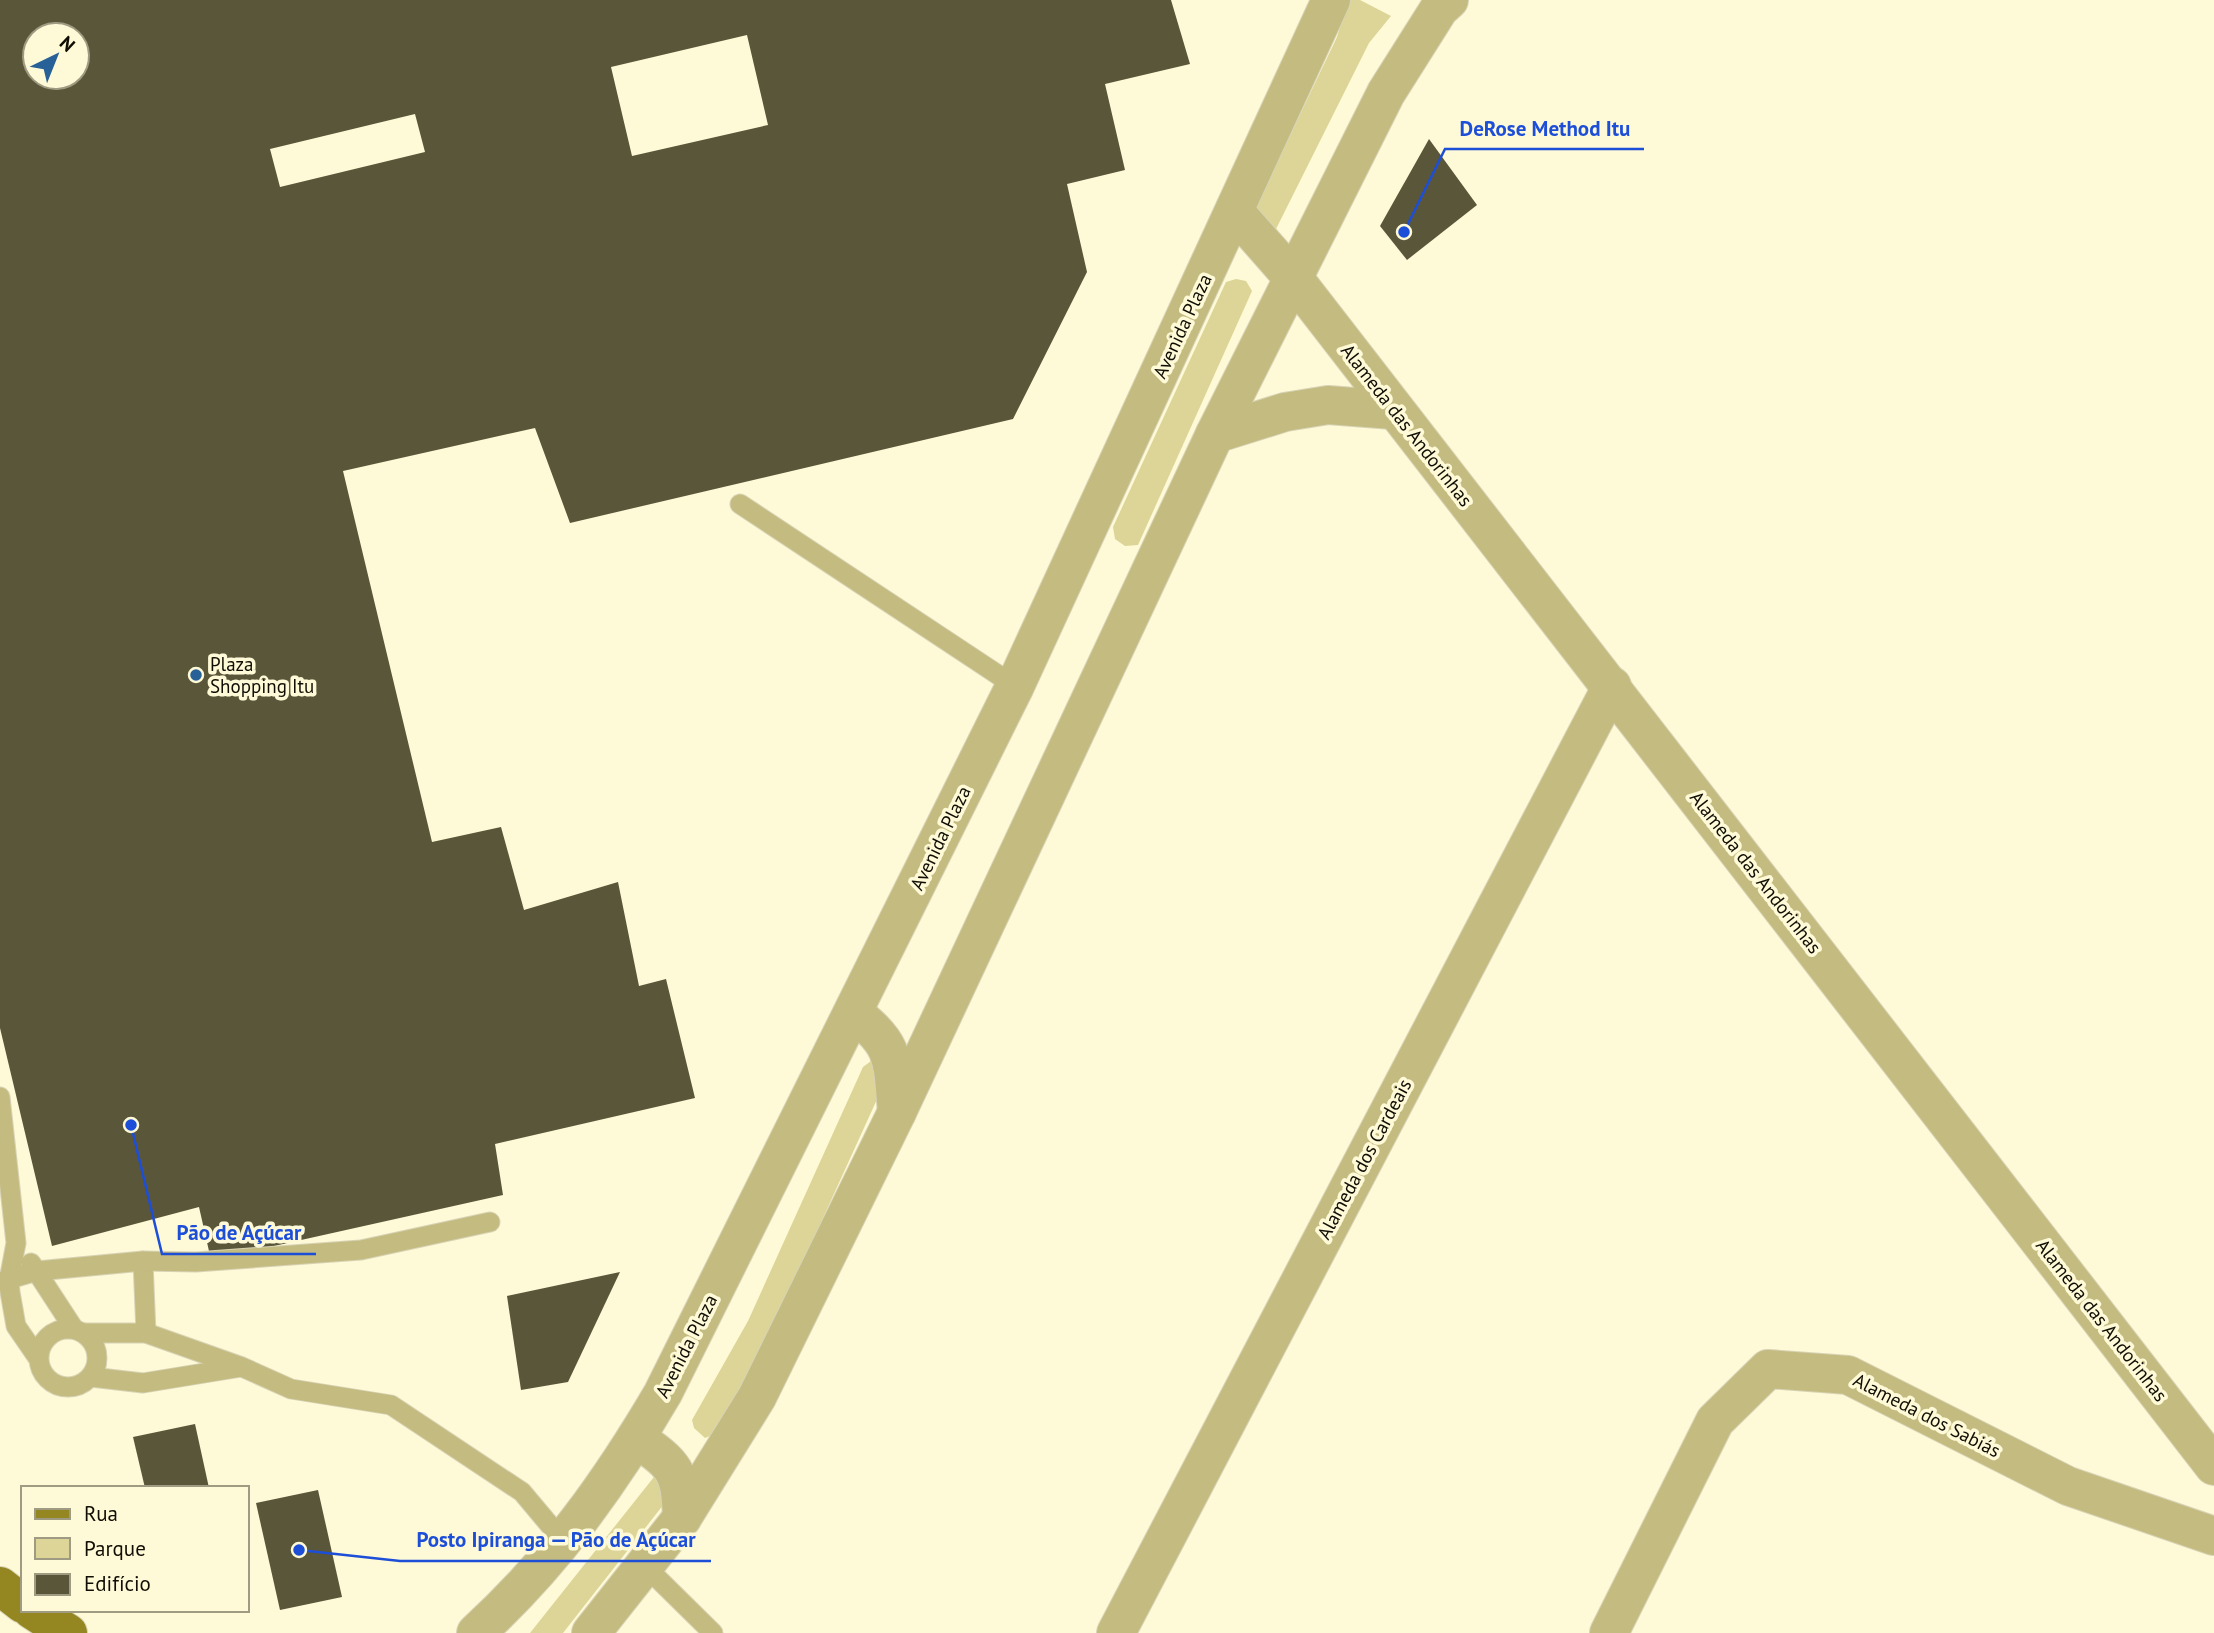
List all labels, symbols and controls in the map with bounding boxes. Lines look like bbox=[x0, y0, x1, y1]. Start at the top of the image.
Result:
north arrow bbox=[21, 21, 91, 91]
text: N bbox=[55, 31, 80, 57]
callout: DeRose Method Itu bbox=[1445, 107, 1644, 149]
text: DeRose Method Itu bbox=[1460, 115, 1630, 142]
street label: Avenida Plaza bbox=[1147, 270, 1217, 382]
street label: Alameda das Andorinhas bbox=[1336, 339, 1478, 511]
place label: Plaza Shopping Itu bbox=[210, 652, 314, 698]
marker: Plaza Shopping Itu bbox=[188, 667, 204, 683]
street label: Avenida Plaza bbox=[904, 782, 976, 894]
street label: Alameda das Andorinhas bbox=[1685, 786, 1827, 958]
street label: Alameda dos Cardeais bbox=[1312, 1075, 1416, 1243]
callout: Pão de Açúcar bbox=[162, 1212, 316, 1254]
text: Pão de Açúcar bbox=[177, 1219, 302, 1246]
street label: Alameda das Andorinhas bbox=[2031, 1234, 2173, 1406]
street label: Avenida Plaza bbox=[650, 1290, 722, 1402]
street label: Alameda dos Sabiás bbox=[1850, 1368, 2004, 1462]
legend bbox=[21, 1486, 248, 1612]
text: Rua bbox=[84, 1500, 118, 1527]
callout: Posto Ipiranga — Pão de Açúcar bbox=[400, 1519, 711, 1561]
text: Posto Ipiranga — Pão de Açúcar bbox=[416, 1526, 696, 1553]
text: Parque bbox=[84, 1535, 146, 1562]
text: Edifício bbox=[84, 1570, 151, 1597]

